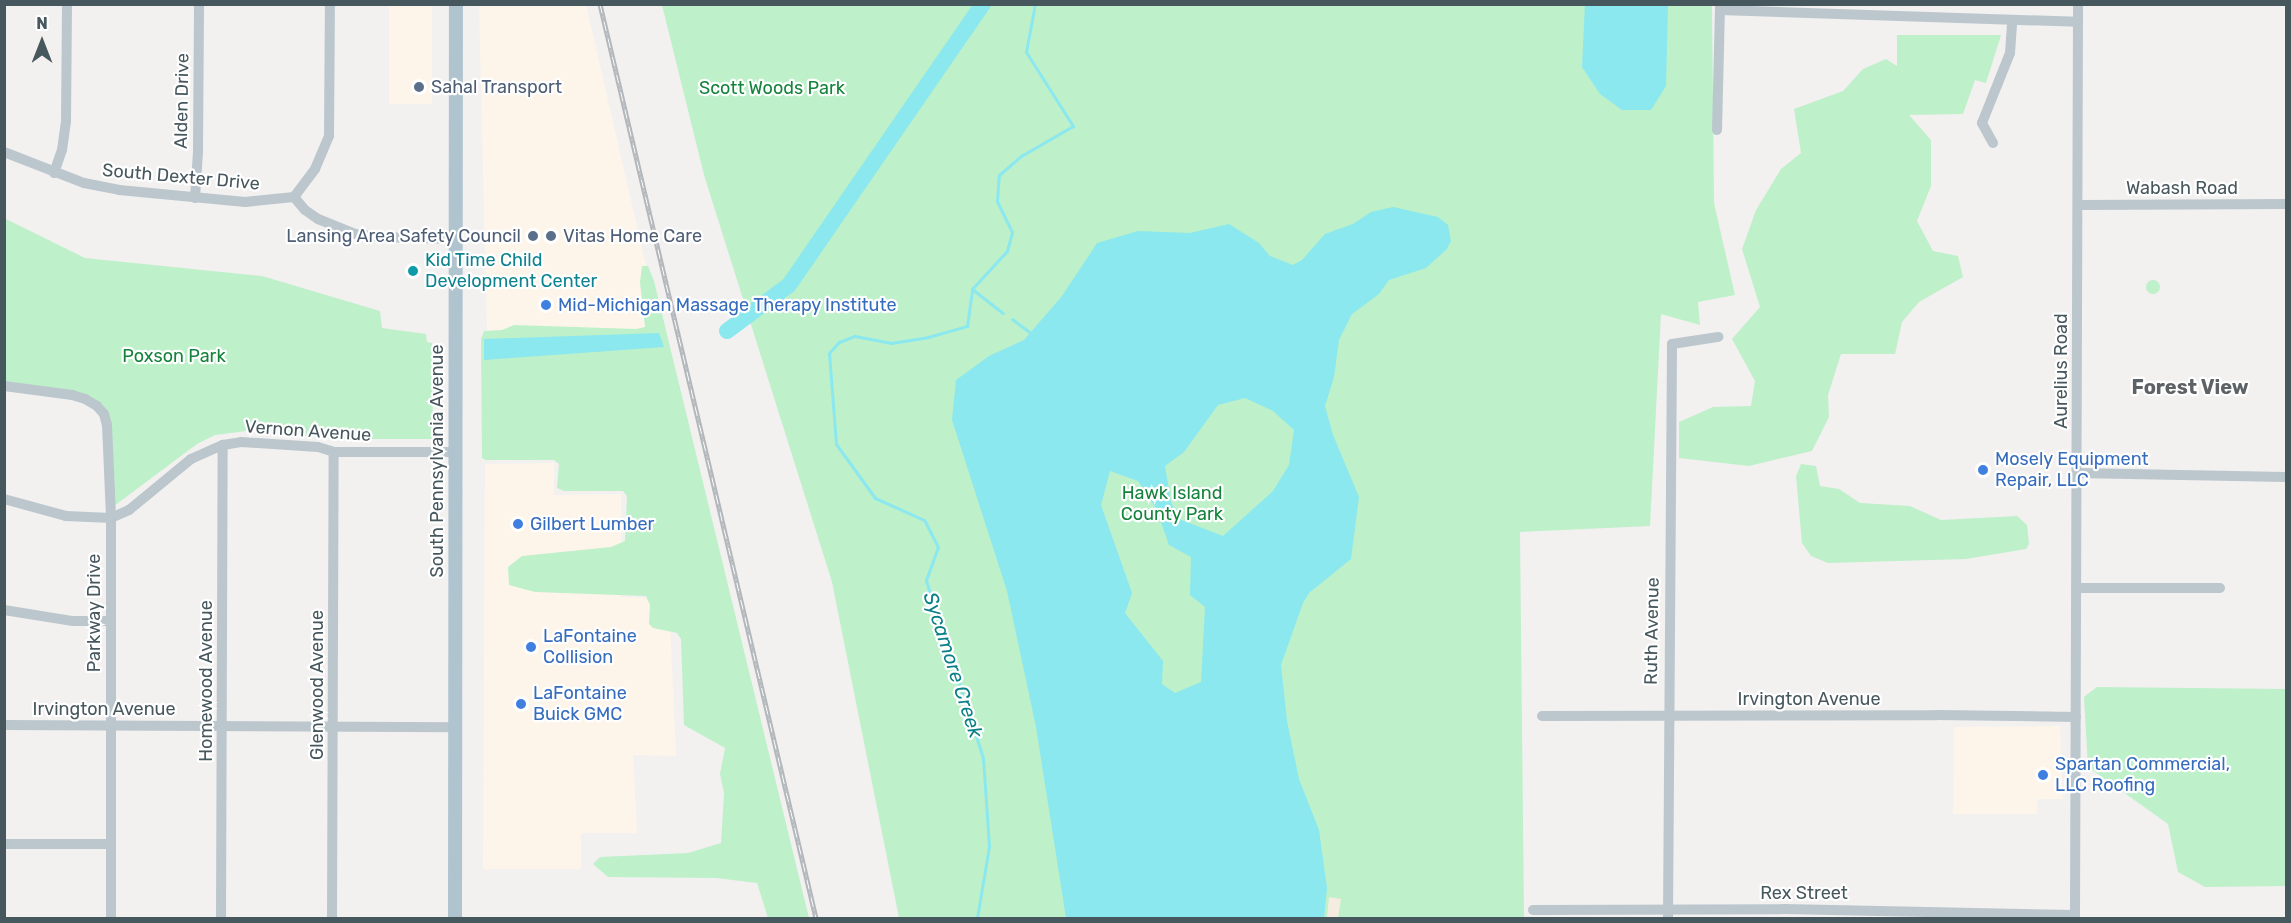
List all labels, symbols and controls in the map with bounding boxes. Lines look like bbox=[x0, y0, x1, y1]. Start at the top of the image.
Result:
north arrow bbox=[12, 12, 72, 72]
text: N bbox=[36, 14, 48, 33]
street label: Alden Drive bbox=[170, 53, 194, 149]
place label: Sahal Transport bbox=[431, 76, 562, 98]
park label: Scott Woods Park bbox=[699, 77, 845, 99]
marker: Sahal Transport bbox=[412, 80, 426, 94]
street label: South Dexter Drive bbox=[101, 159, 261, 195]
street label: Wabash Road bbox=[2126, 177, 2238, 199]
place label: Lansing Area Safety Council bbox=[285, 225, 521, 247]
place label: Vitas Home Care bbox=[563, 225, 702, 247]
marker: Lansing Area Safety Council bbox=[526, 229, 540, 243]
marker: Vitas Home Care bbox=[544, 229, 558, 243]
place label: Kid Time Child Development Center bbox=[425, 250, 597, 292]
marker: Kid Time Child Development Center bbox=[406, 264, 420, 278]
place label: Mid-Michigan Massage Therapy Institute bbox=[558, 294, 897, 316]
marker: Mid-Michigan Massage Therapy Institute bbox=[539, 298, 553, 312]
street label: Aurelius Road bbox=[2050, 313, 2072, 429]
street label: South Pennsylvania Avenue bbox=[426, 344, 448, 578]
park label: Poxson Park bbox=[122, 345, 226, 367]
district label: Forest View bbox=[2131, 375, 2249, 399]
street label: Vernon Avenue bbox=[244, 416, 372, 446]
place label: Mosely Equipment Repair, LLC bbox=[1995, 449, 2149, 492]
marker: Mosely Equipment Repair, LLC bbox=[1976, 463, 1990, 477]
park label: Hawk Island County Park bbox=[1121, 483, 1223, 526]
place label: Gilbert Lumber bbox=[530, 513, 654, 535]
marker: Gilbert Lumber bbox=[511, 517, 525, 531]
street label: Parkway Drive bbox=[83, 553, 105, 673]
street label: Ruth Avenue bbox=[1640, 577, 1664, 685]
water label: Sycamore Creek bbox=[918, 589, 988, 741]
street label: Homewood Avenue bbox=[195, 600, 217, 762]
street label: Glenwood Avenue bbox=[306, 610, 328, 760]
place label: LaFontaine Collision bbox=[543, 626, 637, 668]
marker: LaFontaine Collision bbox=[524, 640, 538, 654]
place label: LaFontaine Buick GMC bbox=[533, 683, 627, 726]
street label: Irvington Avenue bbox=[1737, 688, 1881, 710]
marker: LaFontaine Buick GMC bbox=[514, 697, 528, 711]
street label: Irvington Avenue bbox=[32, 698, 176, 720]
place label: Spartan Commercial, LLC Roofing bbox=[2055, 754, 2230, 796]
marker: Spartan Commercial, LLC Roofing bbox=[2036, 768, 2050, 782]
street label: Rex Street bbox=[1760, 882, 1848, 904]

